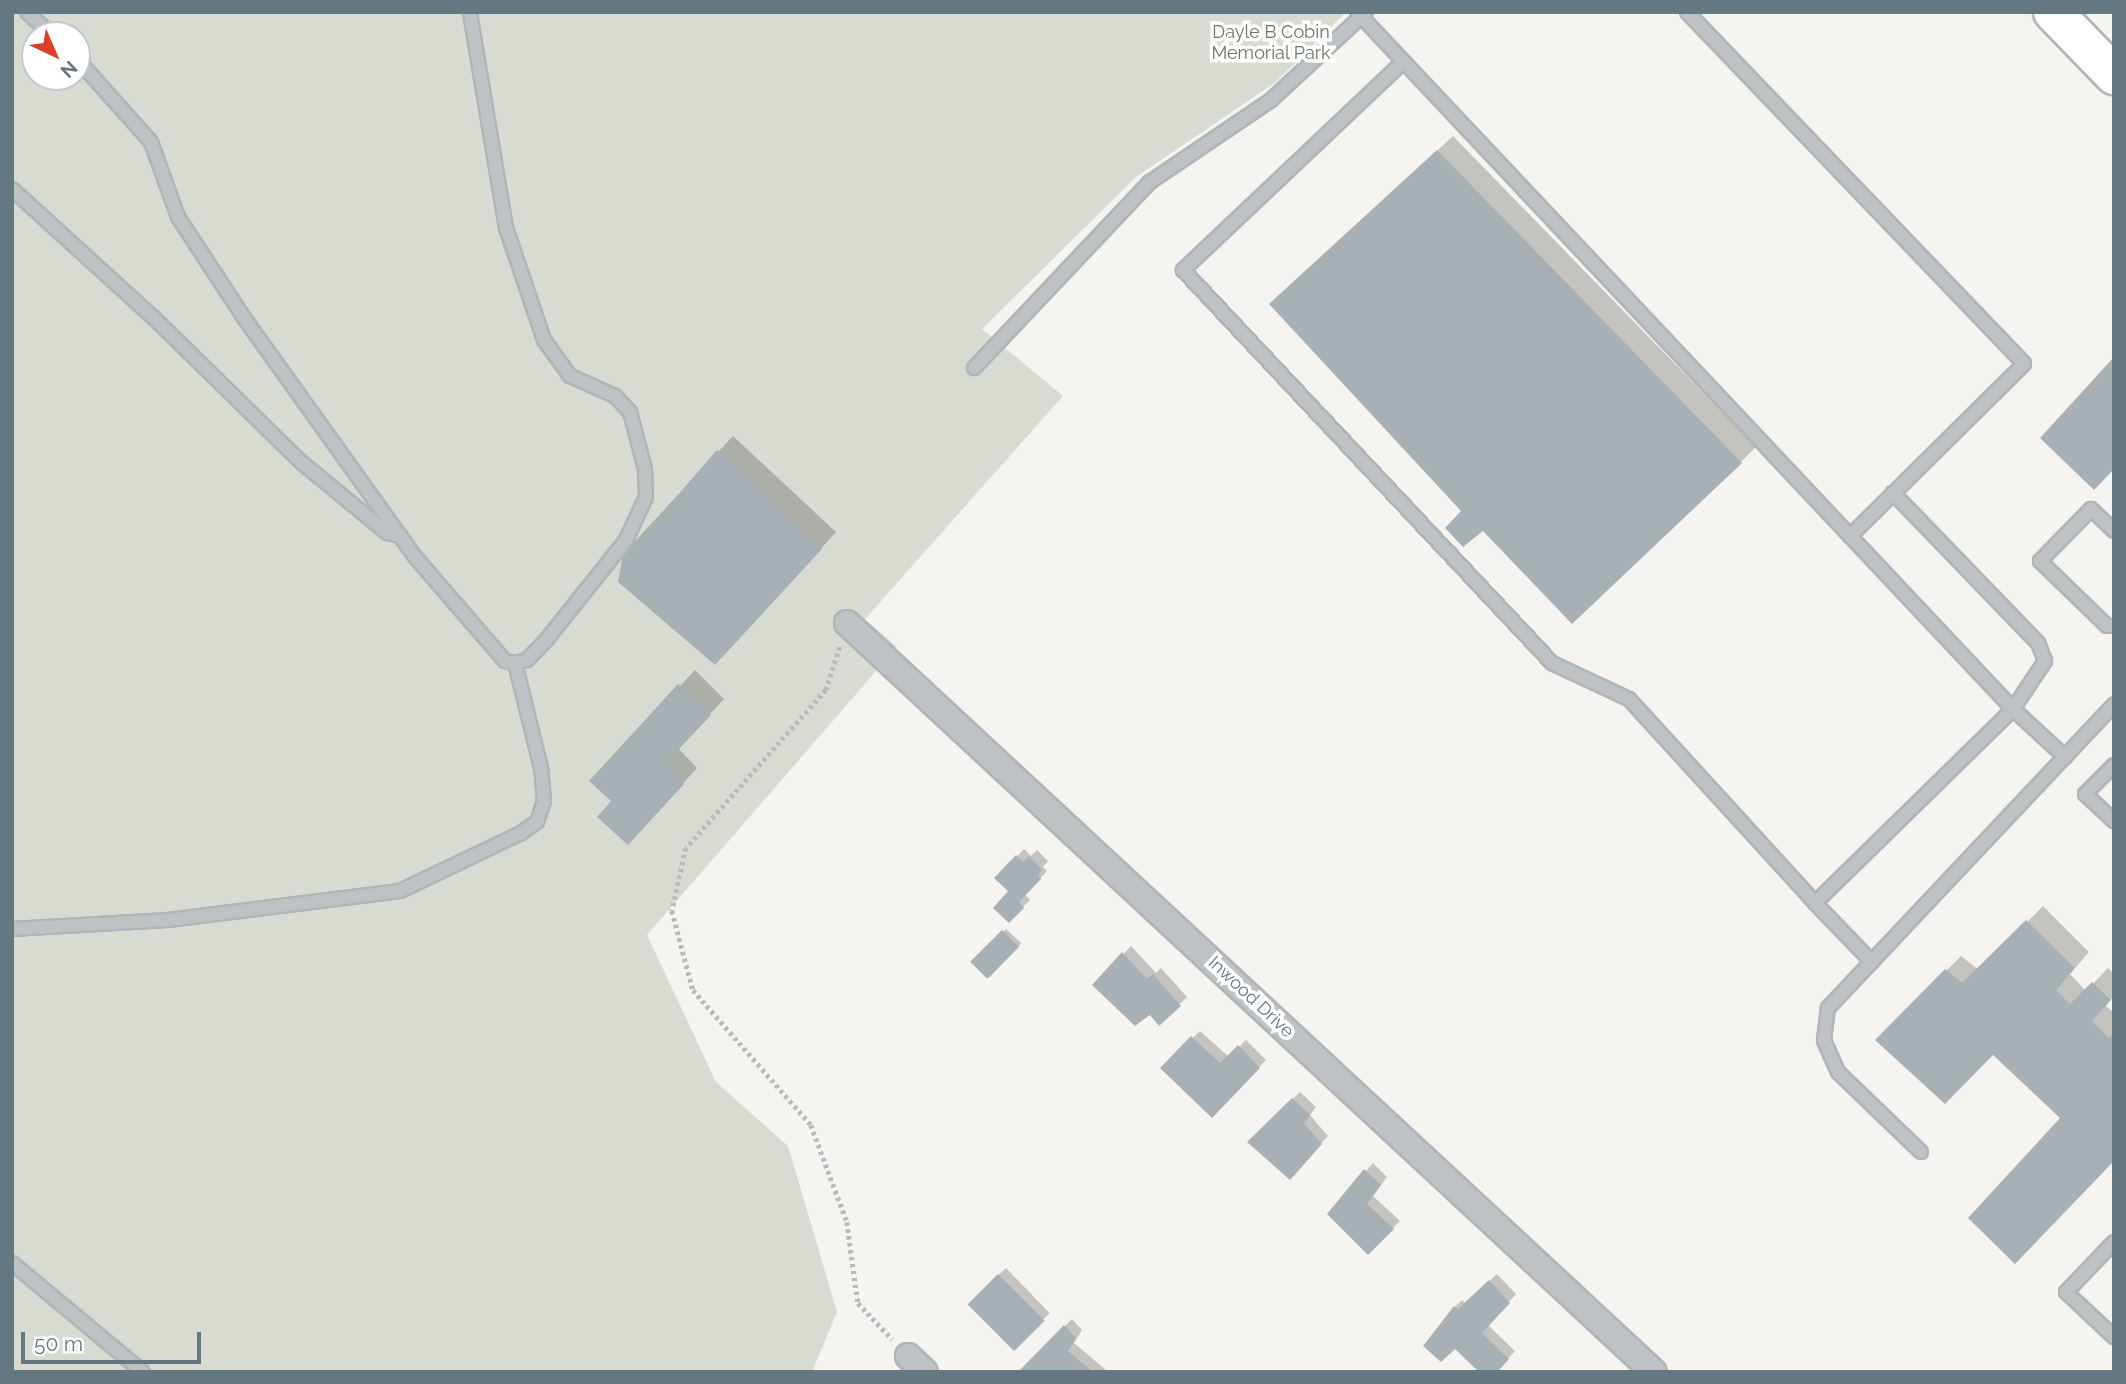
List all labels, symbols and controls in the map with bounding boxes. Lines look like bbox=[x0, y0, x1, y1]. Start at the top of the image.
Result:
north arrow bbox=[21, 21, 91, 91]
park label: Dayle B Cobin Memorial Park bbox=[1211, 22, 1331, 64]
text: N bbox=[56, 57, 82, 83]
street label: Inwood Drive bbox=[1204, 952, 1298, 1042]
scale bar bbox=[24, 1318, 205, 1362]
text: 50 m bbox=[34, 1331, 83, 1356]

